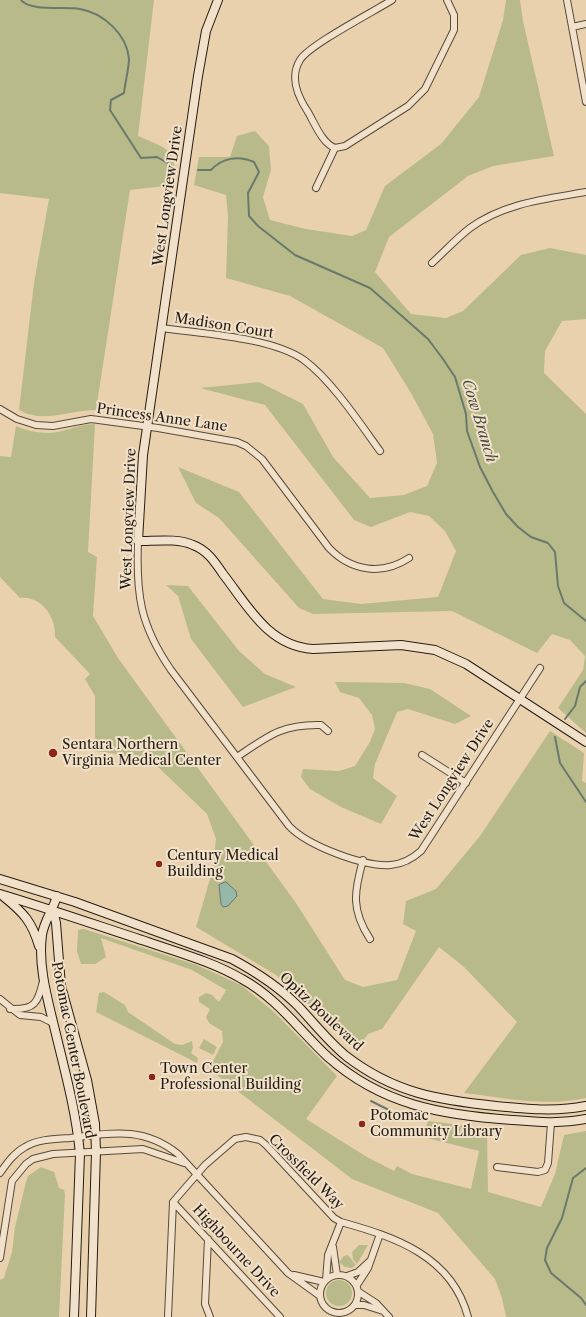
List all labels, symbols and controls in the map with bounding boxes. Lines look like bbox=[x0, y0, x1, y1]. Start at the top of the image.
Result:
street label: West Longview Drive bbox=[150, 125, 186, 267]
street label: Madison Court bbox=[173, 310, 275, 342]
water label: Cow Branch bbox=[458, 377, 500, 465]
street label: Princess Anne Lane bbox=[96, 401, 228, 435]
street label: West Longview Drive bbox=[118, 448, 140, 590]
street label: West Longview Drive bbox=[406, 716, 498, 844]
place label: Sentara Northern Virginia Medical Center bbox=[62, 737, 221, 770]
marker: Sentara Northern Virginia Medical Center bbox=[47, 747, 59, 759]
place label: Century Medical Building bbox=[167, 848, 279, 880]
marker: Century Medical Building bbox=[154, 859, 164, 869]
street label: Potomac Center Boulevard bbox=[48, 960, 98, 1140]
street label: Opitz Boulevard bbox=[276, 969, 366, 1055]
place label: Town Center Professional Building bbox=[160, 1061, 301, 1094]
marker: Town Center Professional Building bbox=[147, 1072, 157, 1082]
place label: Potomac Community Library bbox=[370, 1108, 502, 1140]
marker: Potomac Community Library bbox=[357, 1119, 367, 1129]
street label: Crossfield Way bbox=[265, 1131, 347, 1213]
street label: Highbourne Drive bbox=[189, 1201, 283, 1301]

